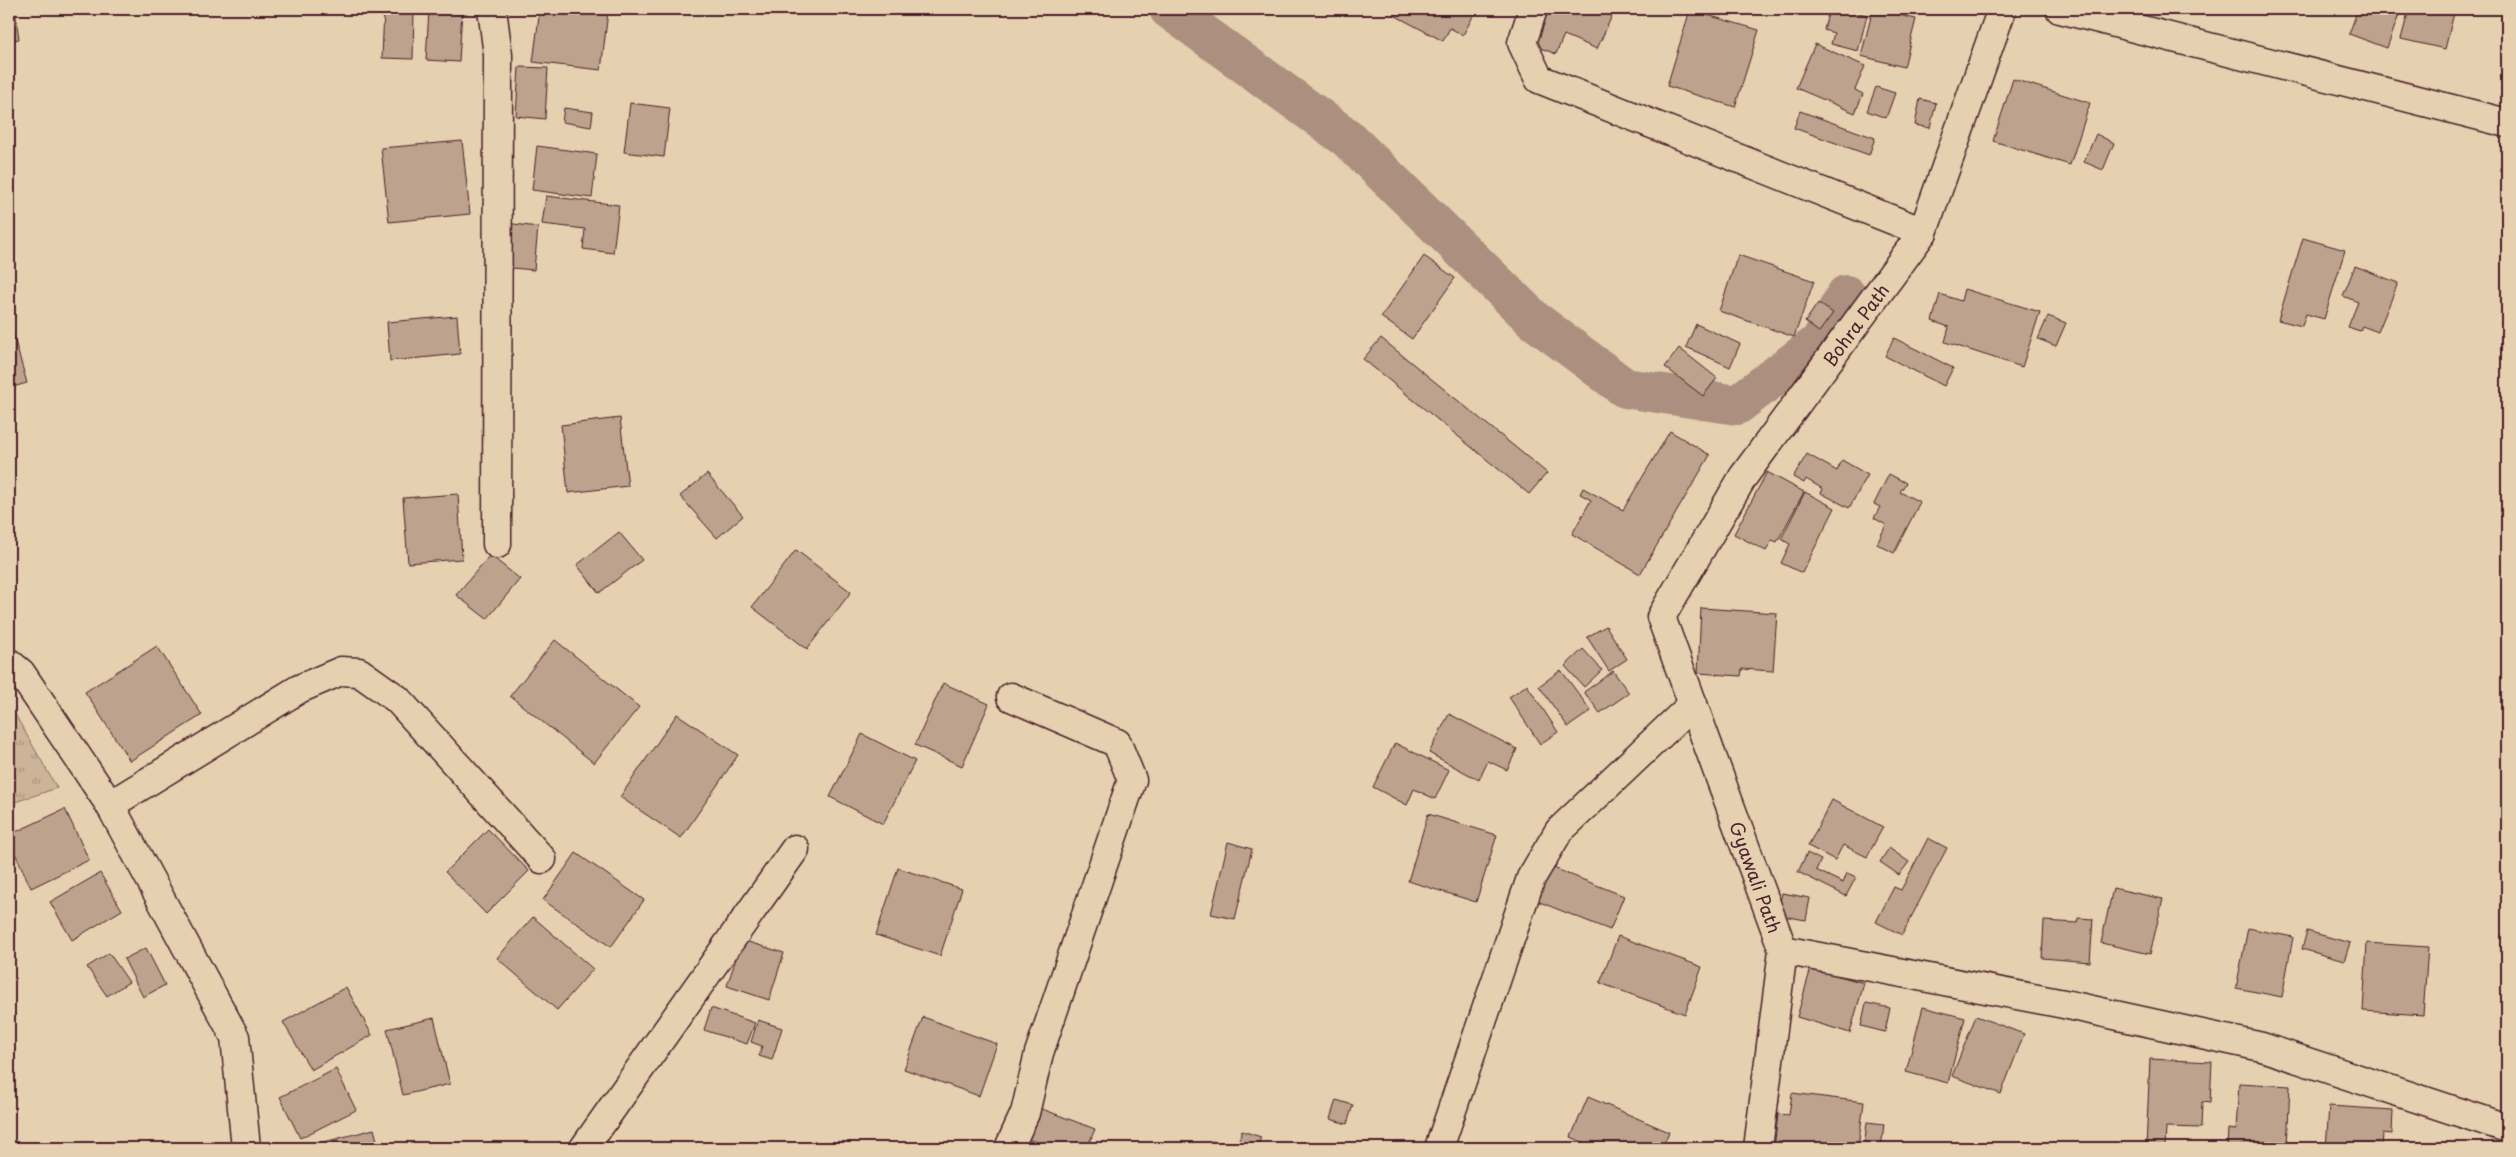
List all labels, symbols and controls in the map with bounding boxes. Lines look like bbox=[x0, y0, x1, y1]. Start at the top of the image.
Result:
street label: Bohra Path bbox=[1816, 277, 1895, 371]
street label: Gyawali Path bbox=[1723, 817, 1789, 937]

